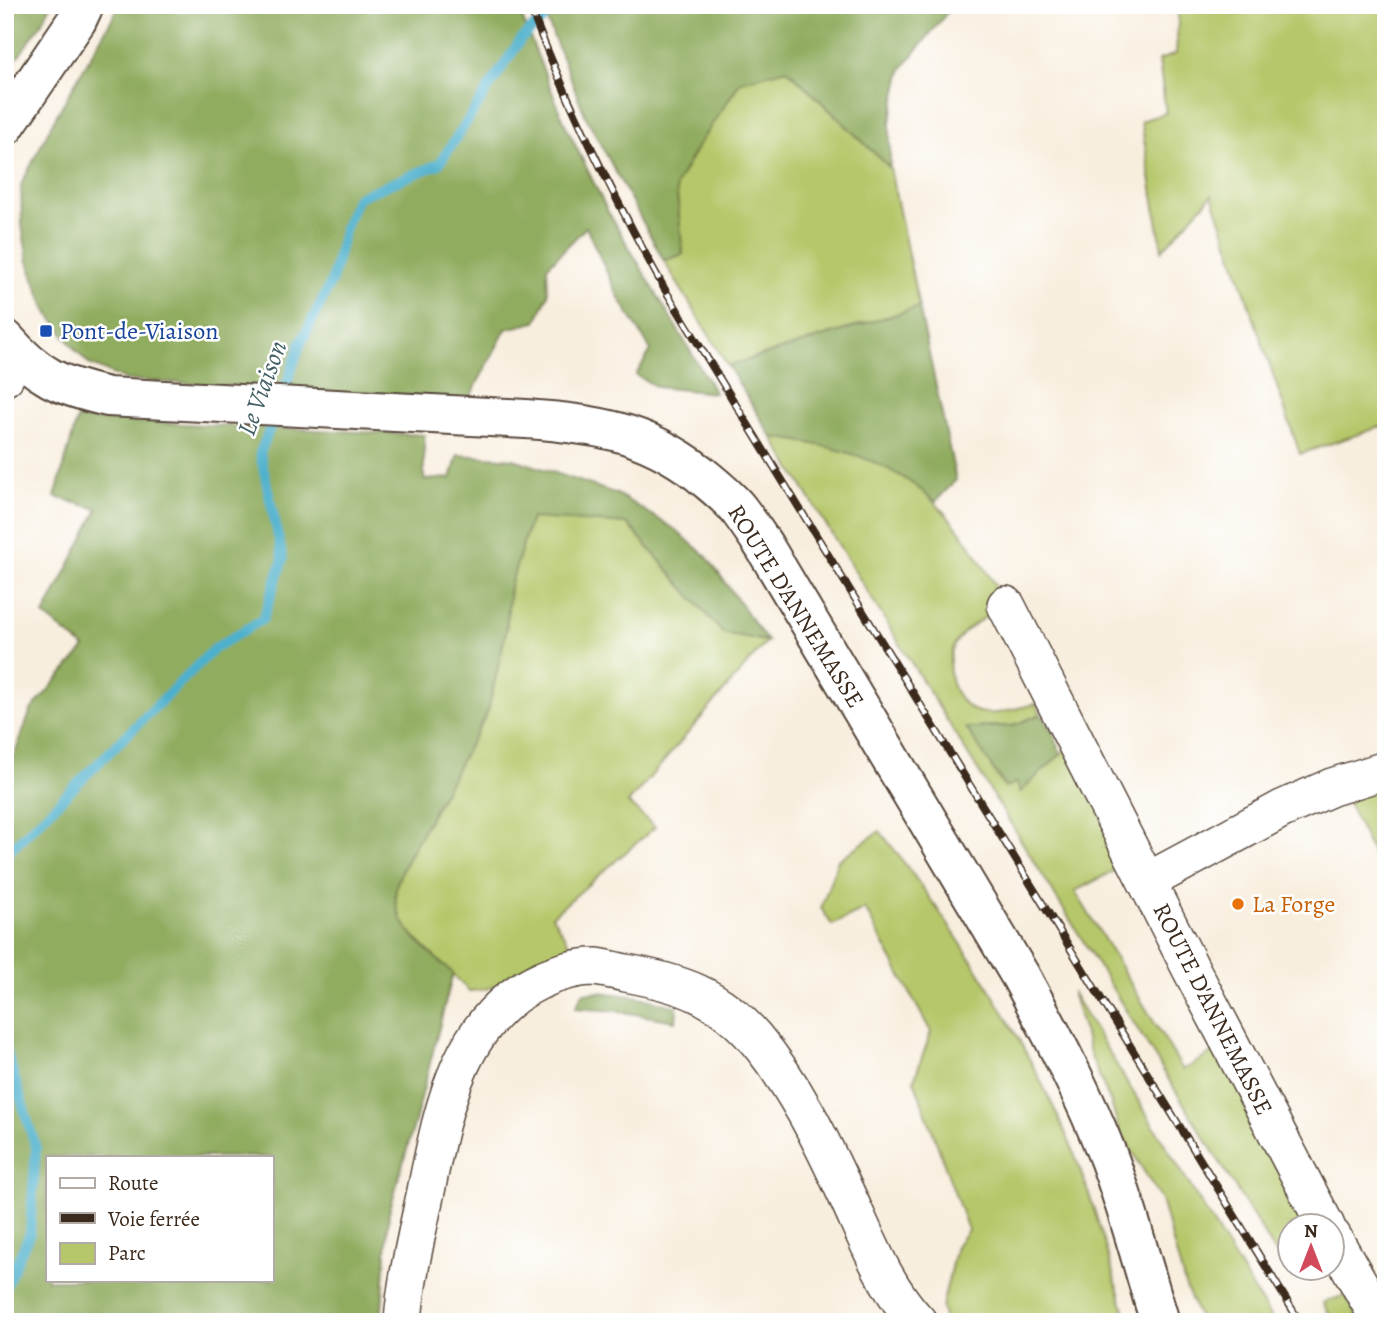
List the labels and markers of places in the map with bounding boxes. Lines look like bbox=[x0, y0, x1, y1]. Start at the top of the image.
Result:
place label: Pont-de-Viaison bbox=[60, 315, 218, 347]
marker: Pont-de-Viaison bbox=[38, 323, 54, 339]
place label: La Forge bbox=[1252, 888, 1335, 920]
marker: La Forge bbox=[1230, 896, 1246, 912]

